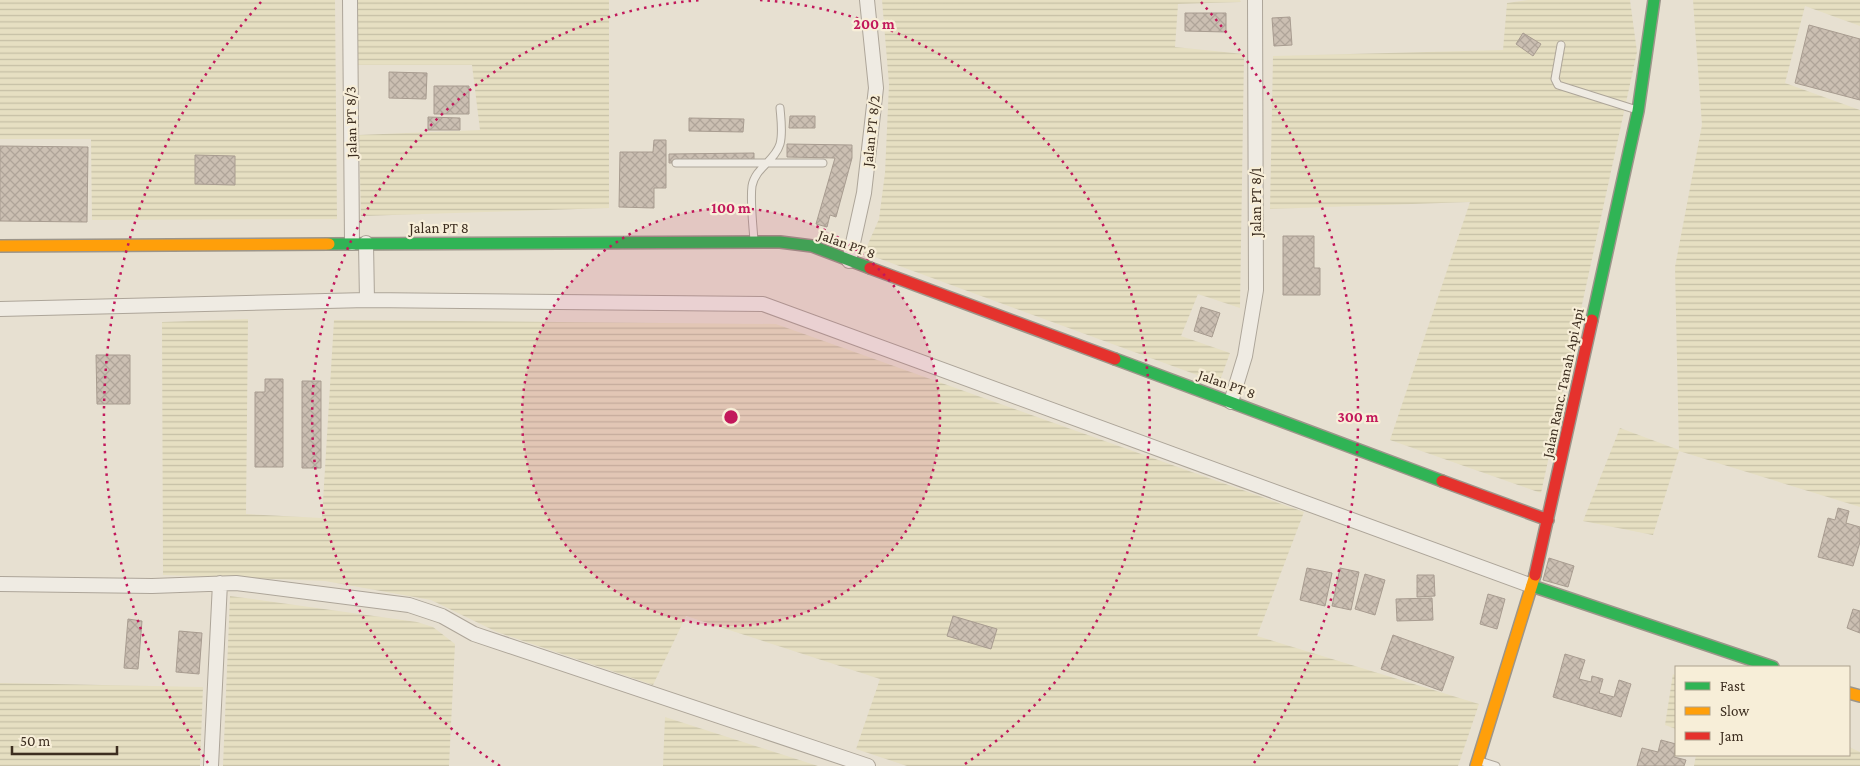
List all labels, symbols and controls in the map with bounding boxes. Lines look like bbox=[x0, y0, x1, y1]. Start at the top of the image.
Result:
text: 200 m bbox=[853, 16, 895, 32]
street label: Jalan PT 8/3 bbox=[342, 86, 361, 160]
street label: Jalan PT 8/2 bbox=[859, 95, 884, 170]
street label: Jalan PT 8/1 bbox=[1248, 167, 1265, 239]
text: 100 m bbox=[711, 200, 751, 216]
street label: Jalan PT 8 bbox=[407, 220, 469, 237]
street label: Jalan PT 8 bbox=[814, 226, 878, 263]
street label: Jalan Ranc. Tanah Api Api bbox=[1539, 307, 1588, 462]
street label: Jalan PT 8 bbox=[1194, 366, 1258, 403]
centre of rings bbox=[722, 408, 740, 426]
text: 300 m bbox=[1337, 409, 1379, 425]
legend bbox=[1675, 666, 1850, 756]
text: Fast bbox=[1720, 678, 1746, 694]
text: Slow bbox=[1720, 703, 1750, 719]
scale bar bbox=[12, 724, 118, 756]
text: Jam bbox=[1718, 728, 1743, 745]
text: 50 m bbox=[20, 733, 50, 749]

